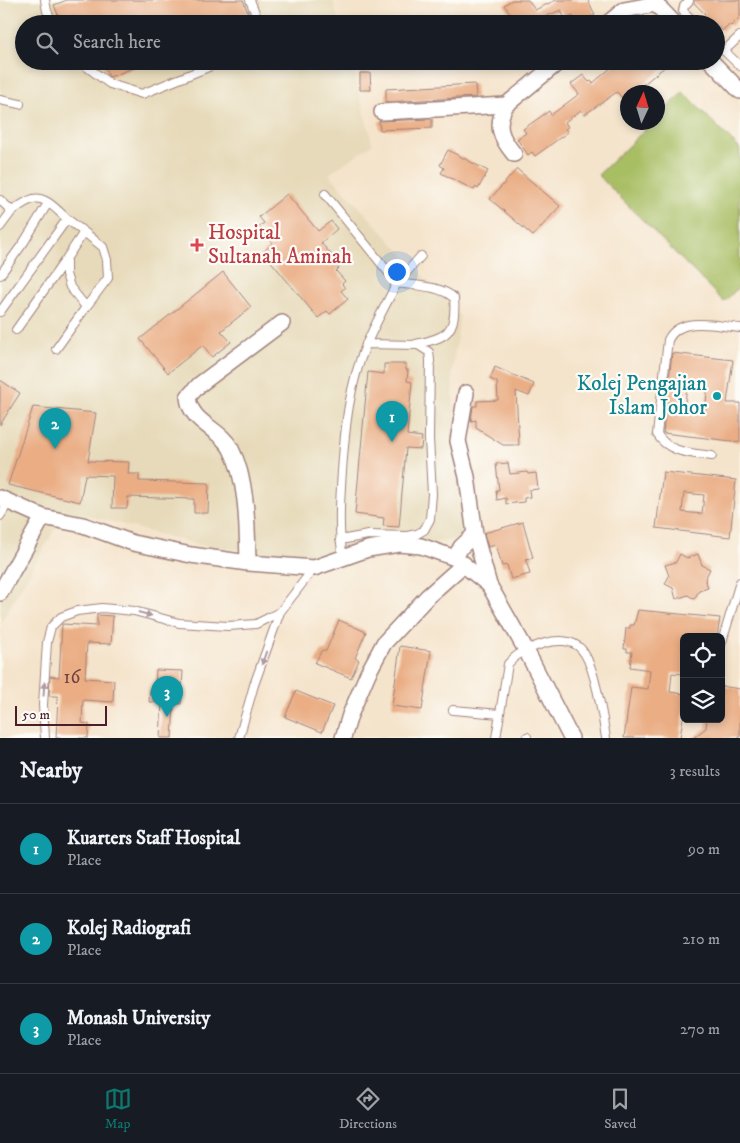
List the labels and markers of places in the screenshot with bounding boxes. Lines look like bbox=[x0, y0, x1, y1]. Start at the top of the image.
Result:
place label: Hospital Sultanah Aminah bbox=[208, 220, 352, 270]
marker: Hospital Sultanah Aminah bbox=[190, 238, 204, 252]
place label: Kolej Pengajian Islam Johor bbox=[577, 371, 707, 421]
marker: Kolej Pengajian Islam Johor bbox=[711, 390, 723, 402]
pin: 1 bbox=[376, 401, 408, 442]
pin: 2 bbox=[39, 408, 71, 449]
pin: 3 bbox=[151, 676, 183, 717]

